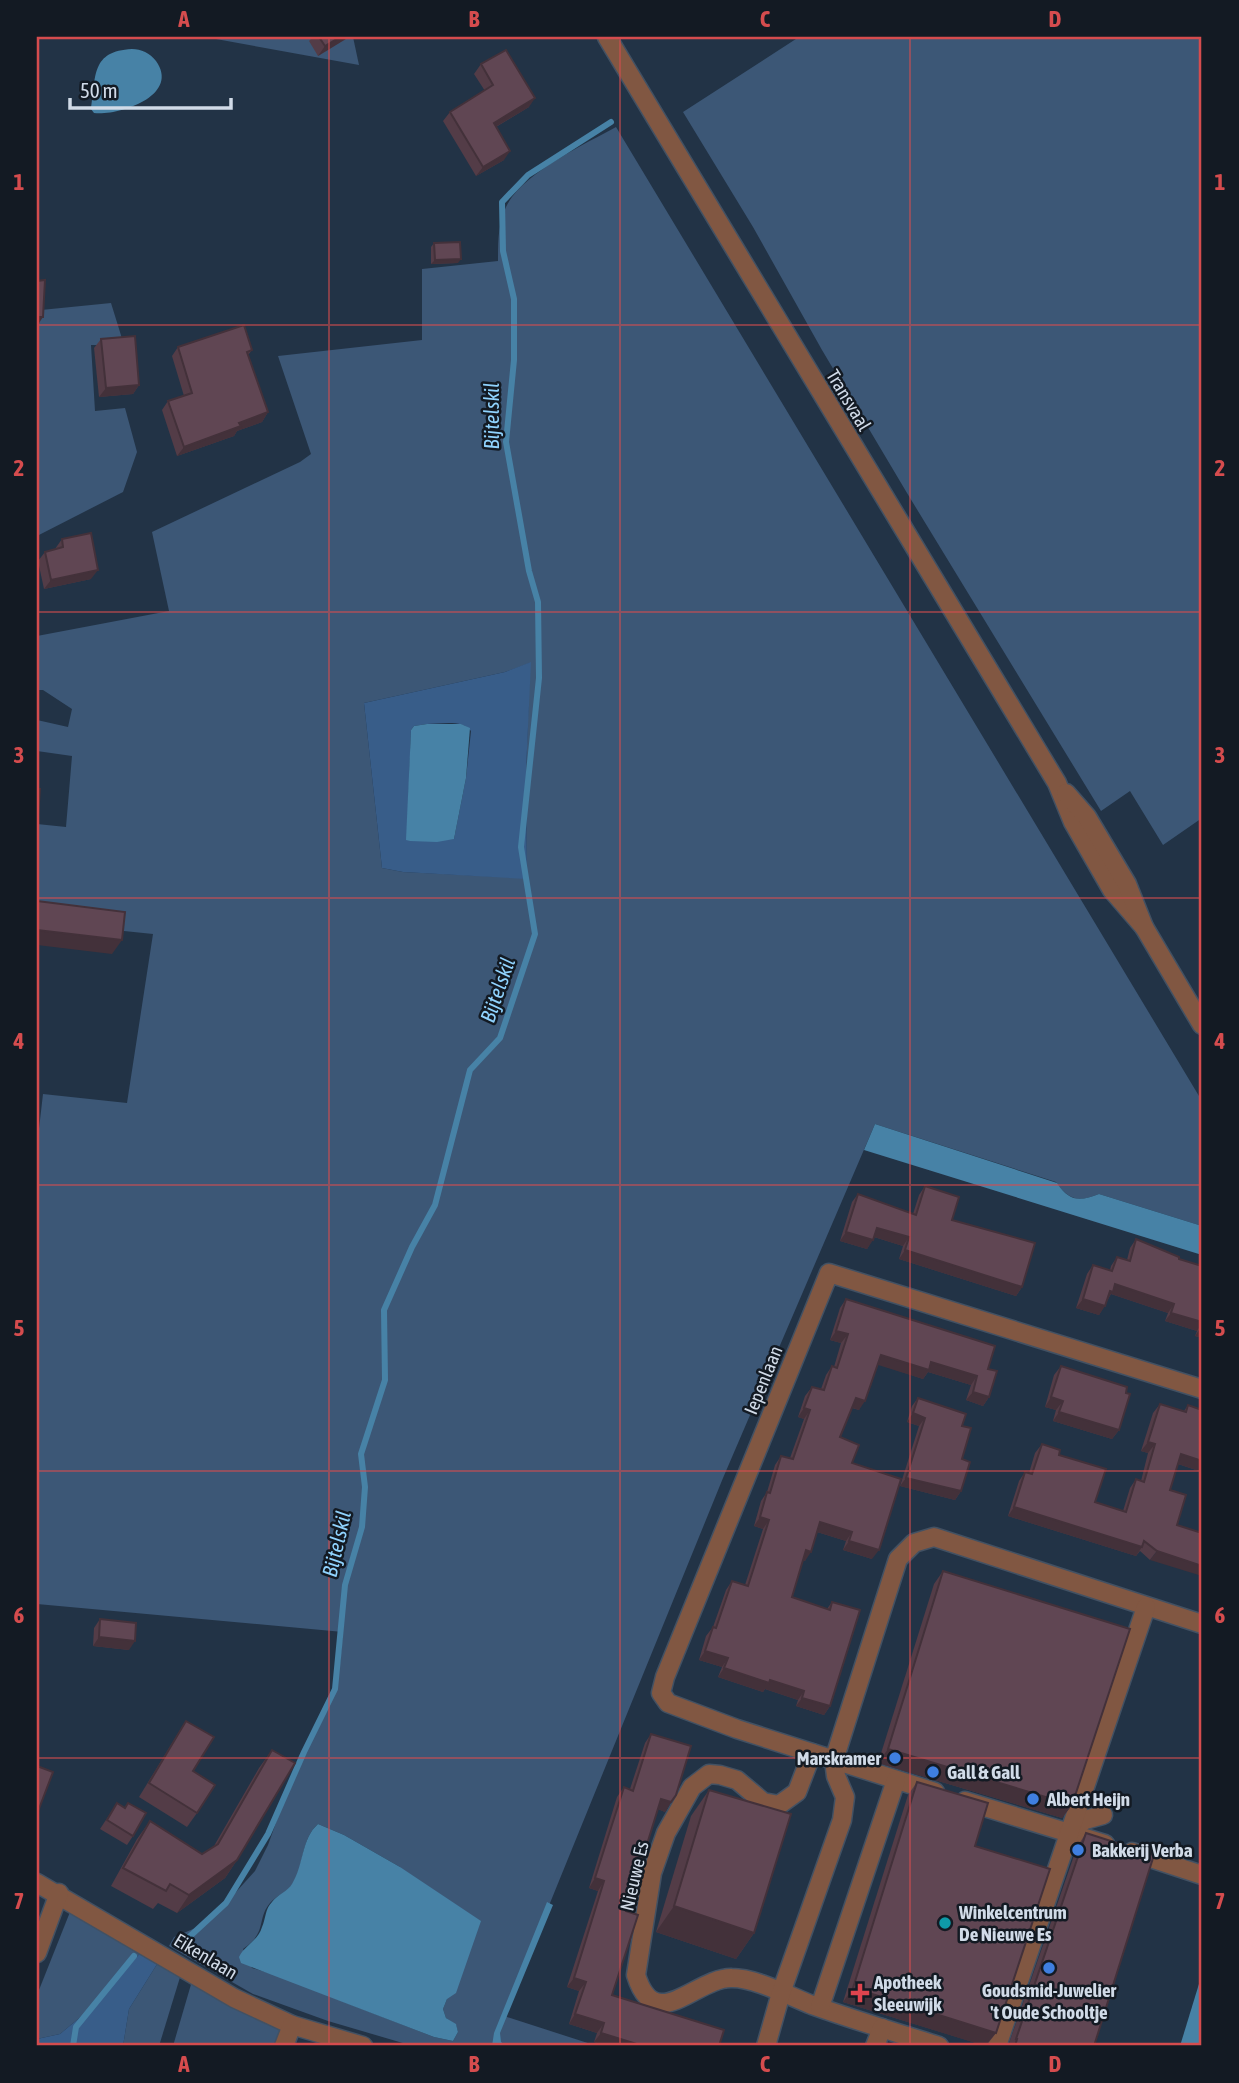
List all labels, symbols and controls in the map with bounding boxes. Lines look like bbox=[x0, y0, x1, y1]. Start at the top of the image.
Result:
text: A bbox=[177, 6, 190, 32]
text: B bbox=[469, 6, 480, 32]
text: C bbox=[760, 6, 771, 32]
text: D bbox=[1049, 6, 1062, 32]
scale bar bbox=[70, 66, 231, 110]
text: 50 m bbox=[80, 78, 118, 102]
text: 1 bbox=[14, 169, 25, 195]
text: 1 bbox=[1215, 169, 1226, 195]
street label: Transvaal bbox=[822, 365, 876, 435]
water label: Bijtelskil bbox=[479, 383, 503, 449]
text: 2 bbox=[14, 455, 24, 481]
text: 2 bbox=[1215, 455, 1225, 481]
text: 3 bbox=[14, 742, 24, 768]
text: 3 bbox=[1215, 742, 1225, 768]
water label: Bijtelskil bbox=[475, 954, 519, 1025]
text: 4 bbox=[13, 1028, 25, 1054]
text: 4 bbox=[1214, 1028, 1226, 1054]
text: 5 bbox=[14, 1315, 25, 1341]
text: 5 bbox=[1215, 1315, 1226, 1341]
street label: Iepenlaan bbox=[739, 1342, 787, 1418]
water label: Bijtelskil bbox=[317, 1508, 355, 1579]
text: 6 bbox=[14, 1602, 25, 1628]
text: 6 bbox=[1215, 1602, 1226, 1628]
place label: Marskramer bbox=[797, 1747, 881, 1769]
marker: Marskramer bbox=[887, 1750, 903, 1766]
place label: Gall & Gall bbox=[947, 1761, 1021, 1783]
marker: Gall & Gall bbox=[925, 1764, 941, 1780]
place label: Albert Heijn bbox=[1046, 1788, 1130, 1810]
marker: Albert Heijn bbox=[1025, 1791, 1041, 1807]
street label: Nieuwe Es bbox=[615, 1839, 653, 1913]
place label: Bakkerij Verba bbox=[1092, 1839, 1193, 1861]
marker: Bakkerij Verba bbox=[1070, 1842, 1086, 1858]
text: 7 bbox=[14, 1888, 24, 1914]
text: 7 bbox=[1215, 1888, 1225, 1914]
place label: Winkelcentrum De Nieuwe Es bbox=[958, 1901, 1067, 1945]
marker: Winkelcentrum De Nieuwe Es bbox=[937, 1915, 953, 1931]
street label: Eikenlaan bbox=[170, 1928, 242, 1984]
marker: Goudsmid-Juwelier 't Oude Schooltje bbox=[1041, 1960, 1057, 1976]
place label: Apotheek Sleeuwijk bbox=[873, 1971, 942, 2015]
place label: Goudsmid-Juwelier 't Oude Schooltje bbox=[982, 1979, 1117, 2023]
marker: Apotheek Sleeuwijk bbox=[852, 1985, 868, 2001]
text: A bbox=[177, 2051, 190, 2077]
text: B bbox=[469, 2051, 480, 2077]
text: C bbox=[760, 2051, 771, 2077]
text: D bbox=[1049, 2051, 1062, 2077]

